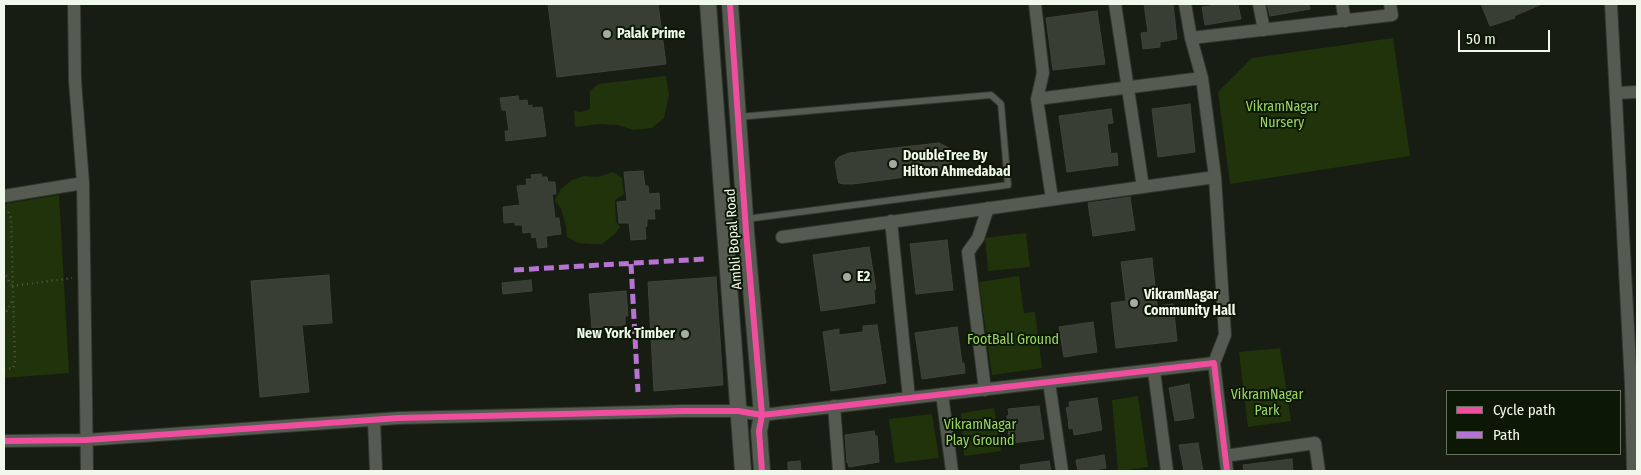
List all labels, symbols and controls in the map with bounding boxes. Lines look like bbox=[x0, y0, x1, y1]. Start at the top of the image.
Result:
scale bar bbox=[1461, 20, 1554, 52]
place label: Palak Prime bbox=[617, 26, 685, 42]
marker: Palak Prime bbox=[601, 28, 613, 40]
text: 50 m bbox=[1466, 30, 1496, 48]
park label: VikramNagar Nursery bbox=[1246, 99, 1318, 132]
place label: DoubleTree By Hilton Ahmedabad bbox=[903, 148, 1011, 180]
marker: DoubleTree By Hilton Ahmedabad bbox=[887, 158, 899, 170]
street label: Ambli Bopal Road bbox=[722, 188, 746, 290]
place label: E2 bbox=[857, 269, 870, 285]
marker: E2 bbox=[841, 271, 853, 283]
place label: VikramNagar Community Hall bbox=[1144, 287, 1235, 320]
marker: VikramNagar Community Hall bbox=[1128, 297, 1140, 309]
place label: New York Timber bbox=[577, 326, 675, 342]
marker: New York Timber bbox=[679, 328, 691, 340]
park label: FootBall Ground bbox=[967, 332, 1059, 348]
park label: VikramNagar Park bbox=[1231, 387, 1303, 420]
legend bbox=[1446, 390, 1621, 455]
text: Cycle path bbox=[1493, 401, 1556, 419]
park label: VikramNagar Play Ground bbox=[944, 417, 1016, 450]
text: Path bbox=[1493, 426, 1520, 444]

